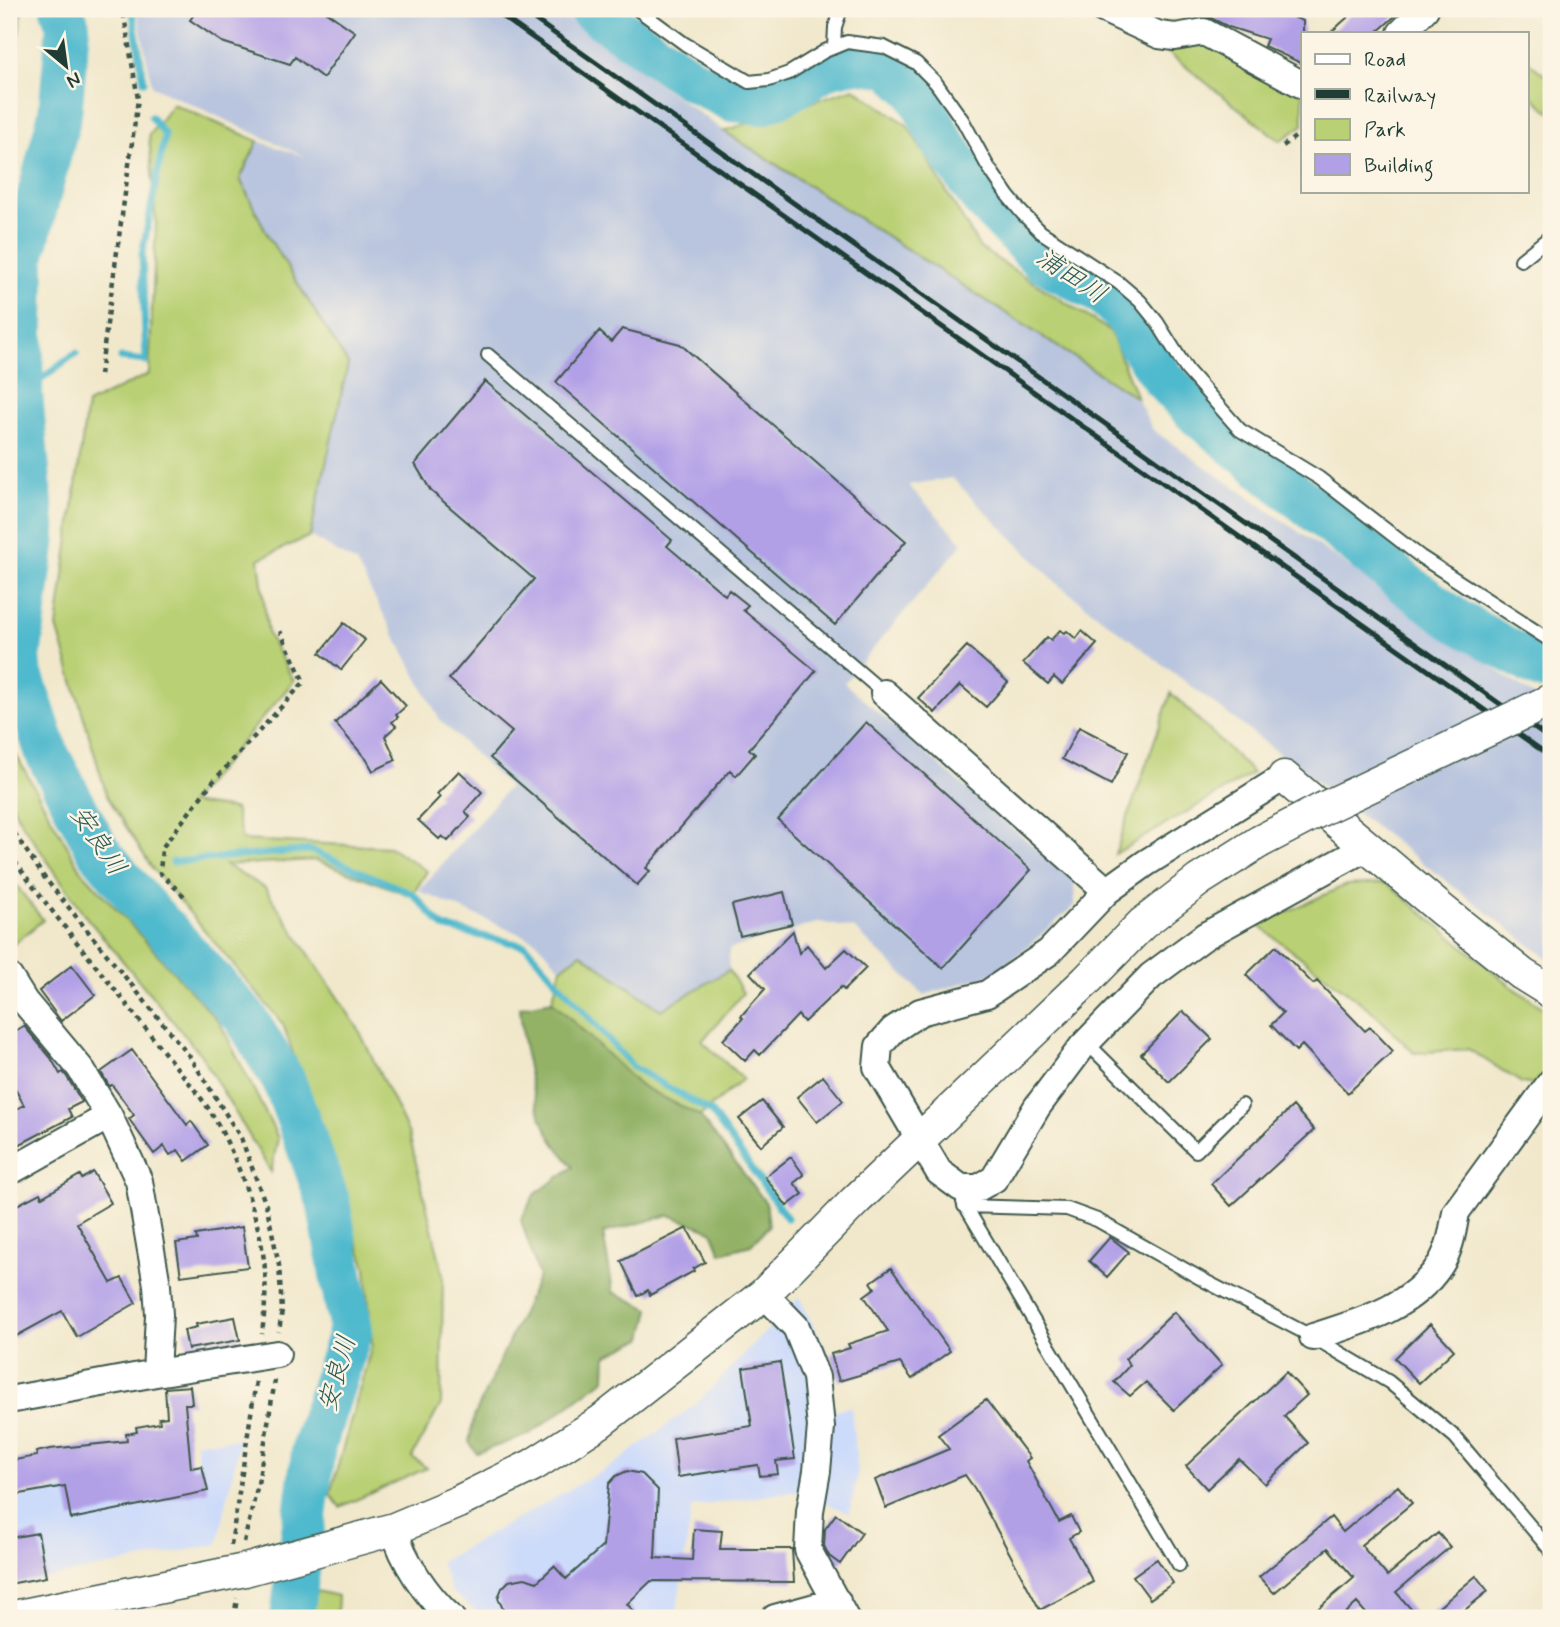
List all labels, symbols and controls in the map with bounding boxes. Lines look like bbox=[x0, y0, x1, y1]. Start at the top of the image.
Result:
north arrow bbox=[32, 32, 102, 102]
legend bbox=[1301, 32, 1528, 192]
text: Road bbox=[1364, 46, 1406, 74]
text: N bbox=[62, 66, 85, 94]
text: Railway bbox=[1364, 82, 1436, 110]
text: Park bbox=[1364, 116, 1406, 144]
text: Building bbox=[1364, 152, 1434, 182]
water label: 浦田川 bbox=[1029, 241, 1113, 313]
water label: 安良川 bbox=[61, 799, 133, 883]
water label: 安良川 bbox=[311, 1331, 365, 1416]

